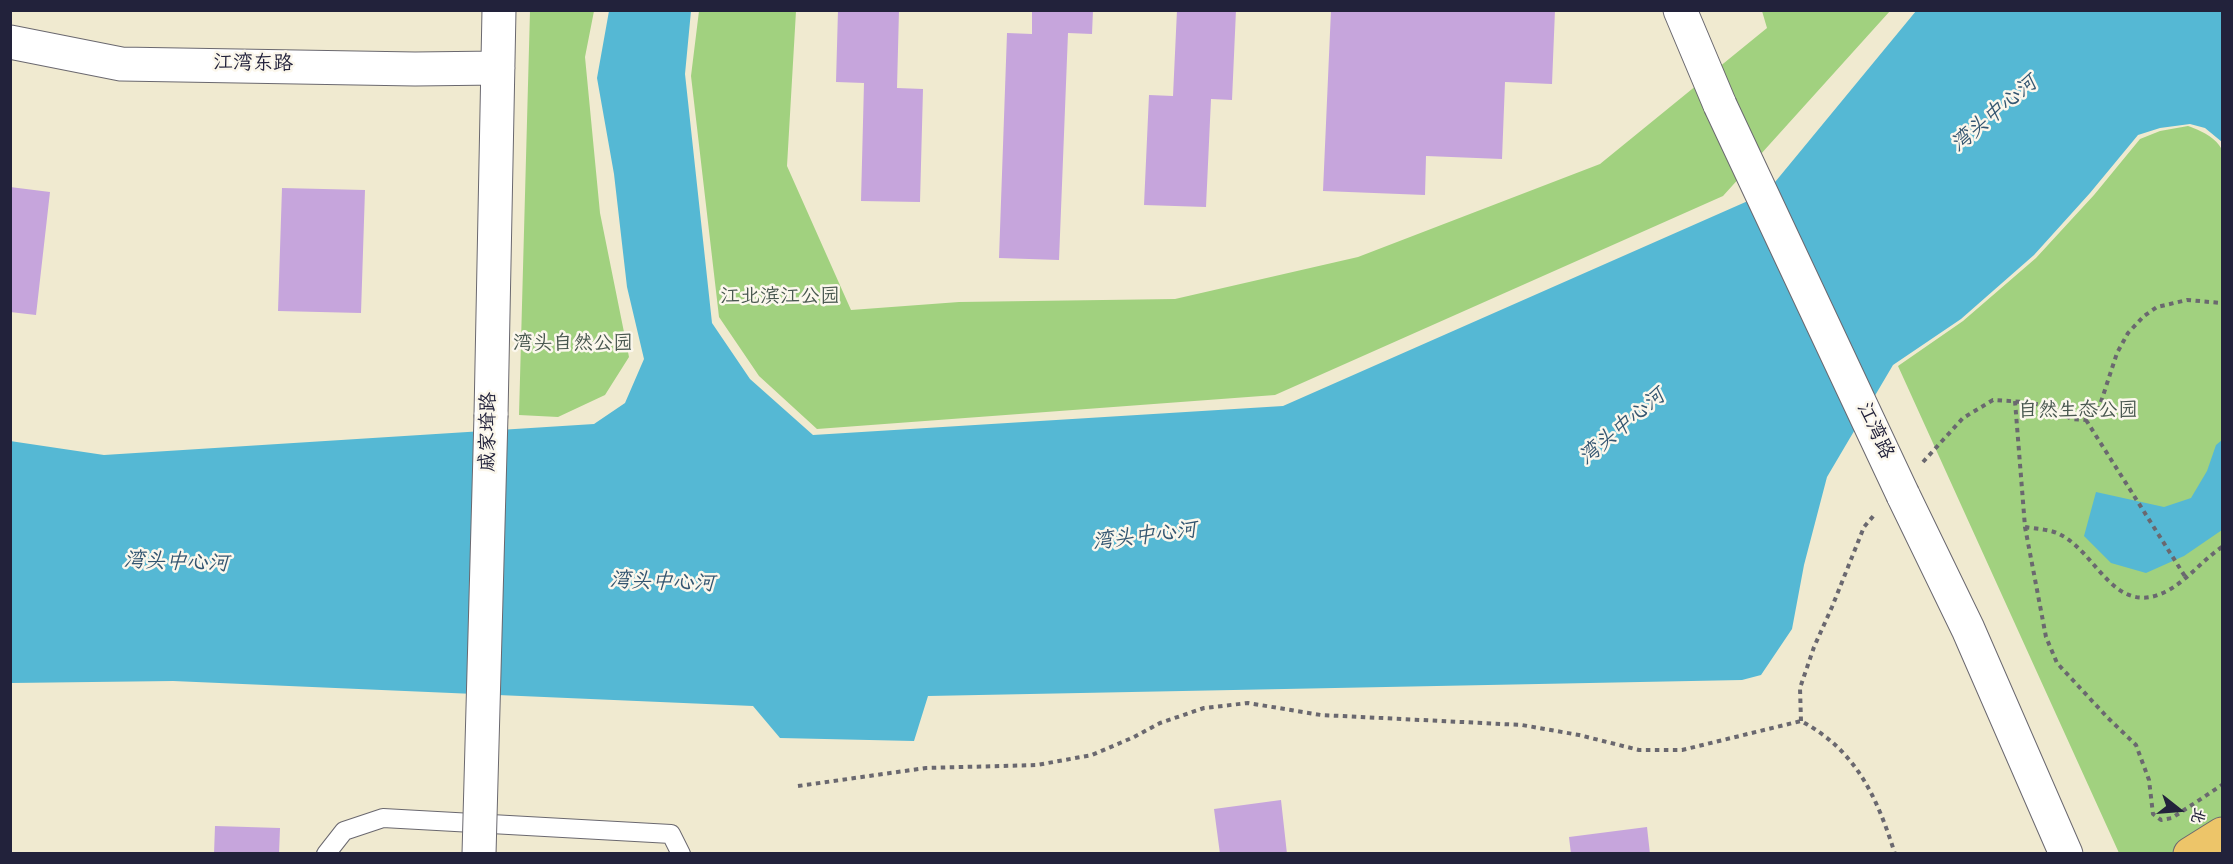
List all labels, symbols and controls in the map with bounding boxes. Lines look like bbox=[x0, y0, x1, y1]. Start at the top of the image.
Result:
street label: 江湾东路 bbox=[213, 53, 293, 79]
water label: 湾头中心河 bbox=[1948, 73, 2044, 159]
park label: 江北滨江公园 bbox=[720, 287, 840, 311]
park label: 湾头自然公园 bbox=[513, 334, 633, 358]
water label: 湾头中心河 bbox=[1576, 386, 1672, 472]
street label: 戚家𡍲路 bbox=[478, 392, 504, 472]
street label: 江湾路 bbox=[1849, 400, 1897, 464]
park label: 自然生态公园 bbox=[2018, 401, 2138, 425]
water label: 湾头中心河 bbox=[1091, 520, 1199, 558]
water label: 湾头中心河 bbox=[123, 551, 229, 579]
water label: 湾头中心河 bbox=[609, 571, 715, 599]
north arrow bbox=[2149, 780, 2209, 840]
text: 北 bbox=[2183, 804, 2210, 826]

